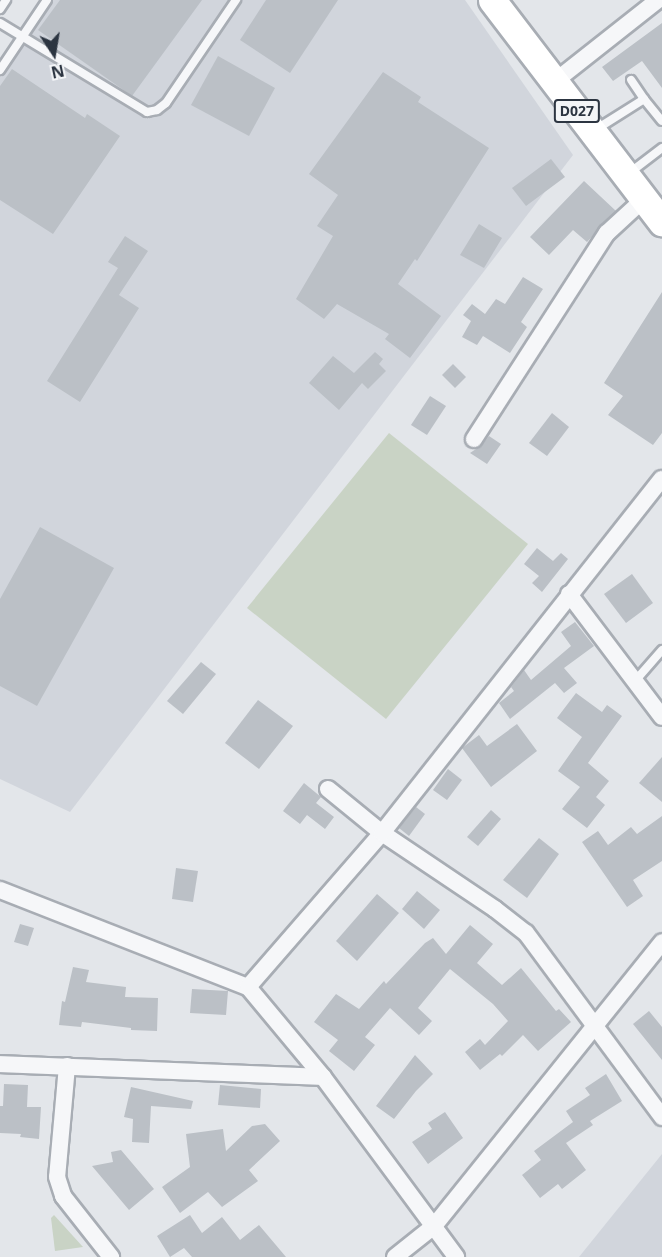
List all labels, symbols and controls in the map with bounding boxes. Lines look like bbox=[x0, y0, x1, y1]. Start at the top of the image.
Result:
north arrow bbox=[24, 24, 84, 84]
text: N bbox=[49, 59, 66, 84]
road number: D027 bbox=[553, 100, 601, 122]

